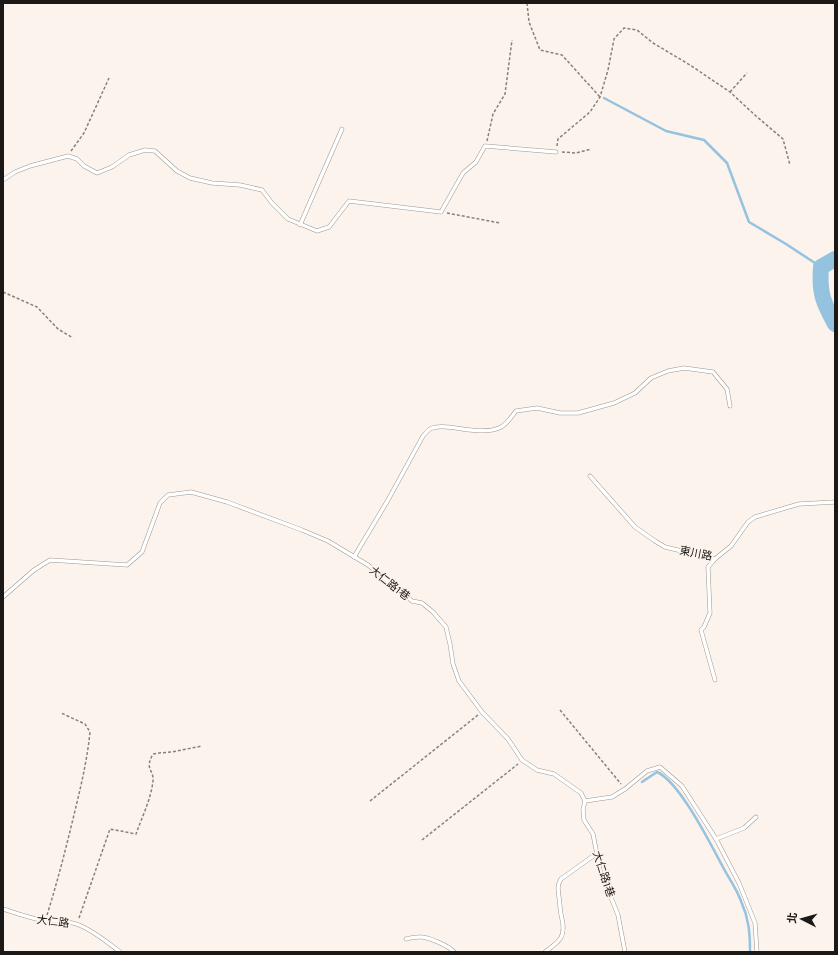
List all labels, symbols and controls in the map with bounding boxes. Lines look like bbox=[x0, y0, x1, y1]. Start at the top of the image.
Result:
street label: 東川路 bbox=[678, 544, 713, 563]
street label: 大仁路1巷 bbox=[367, 564, 412, 603]
street label: 大仁路1巷 bbox=[590, 849, 617, 899]
north arrow bbox=[782, 899, 822, 939]
text: 北 bbox=[786, 912, 800, 924]
street label: 大仁路 bbox=[36, 913, 70, 930]

